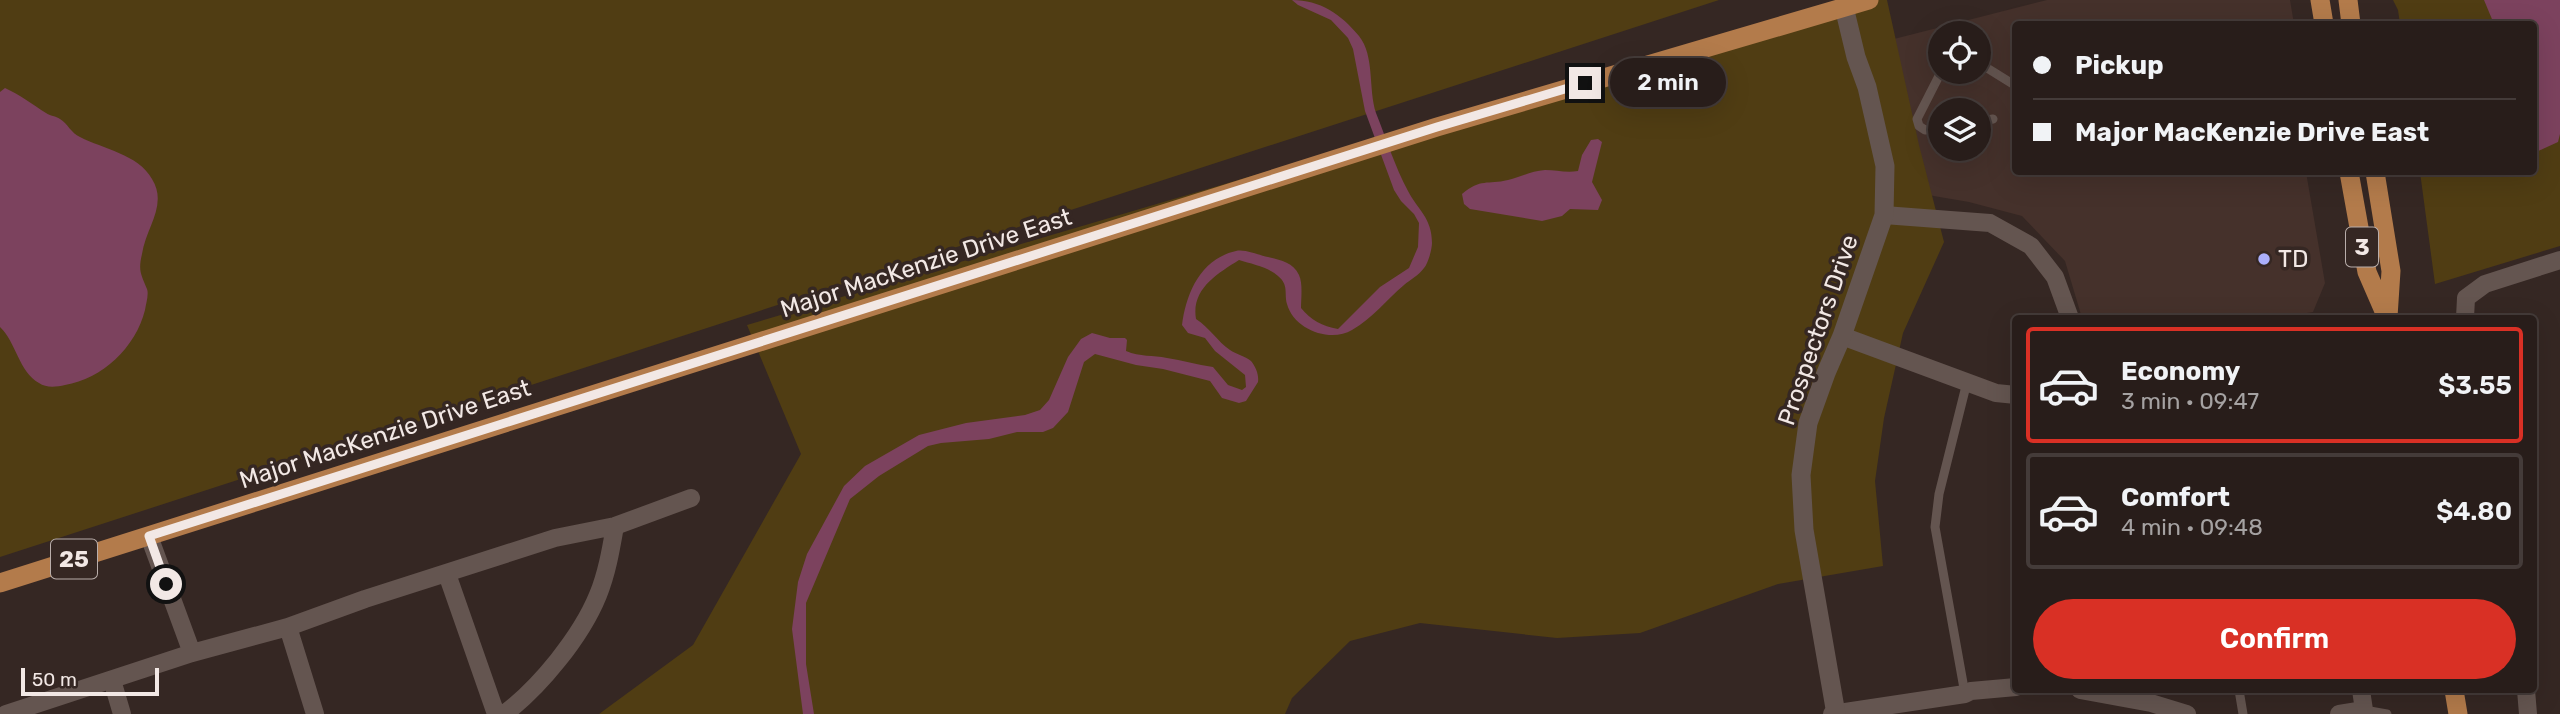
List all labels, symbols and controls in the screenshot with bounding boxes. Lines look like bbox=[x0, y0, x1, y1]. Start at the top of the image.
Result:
map controls bbox=[1928, 21, 1991, 161]
button: locate bbox=[1928, 21, 1991, 84]
text: Pickup bbox=[2075, 50, 2164, 81]
callout: 2 min bbox=[1610, 58, 1725, 108]
route end bbox=[1569, 67, 1601, 99]
text: 2 min bbox=[1637, 68, 1699, 96]
button: layers bbox=[1928, 98, 1991, 161]
text: Major MacKenzie Drive East bbox=[2075, 117, 2429, 148]
street label: Major MacKenzie Drive East bbox=[777, 203, 1075, 323]
road number: 3 bbox=[2346, 228, 2378, 266]
street label: Prospectors Drive bbox=[1772, 231, 1864, 429]
place label: TD bbox=[2278, 245, 2308, 273]
marker: TD bbox=[2256, 251, 2272, 267]
icon: car bbox=[2037, 354, 2100, 417]
text: Economy bbox=[2121, 356, 2240, 387]
text: $3.55 bbox=[2438, 370, 2512, 401]
street label: Major MacKenzie Drive East bbox=[236, 374, 534, 494]
text: 3 min · 09:47 bbox=[2121, 387, 2259, 415]
icon: car bbox=[2037, 480, 2100, 543]
text: Comfort bbox=[2121, 482, 2230, 513]
text: $4.80 bbox=[2436, 496, 2512, 527]
text: 4 min · 09:48 bbox=[2121, 513, 2263, 541]
road number: 25 bbox=[51, 540, 97, 579]
route start bbox=[150, 568, 182, 600]
button: Confirm bbox=[2033, 599, 2516, 679]
scale bar bbox=[21, 665, 159, 697]
text: 50 m bbox=[32, 668, 77, 691]

